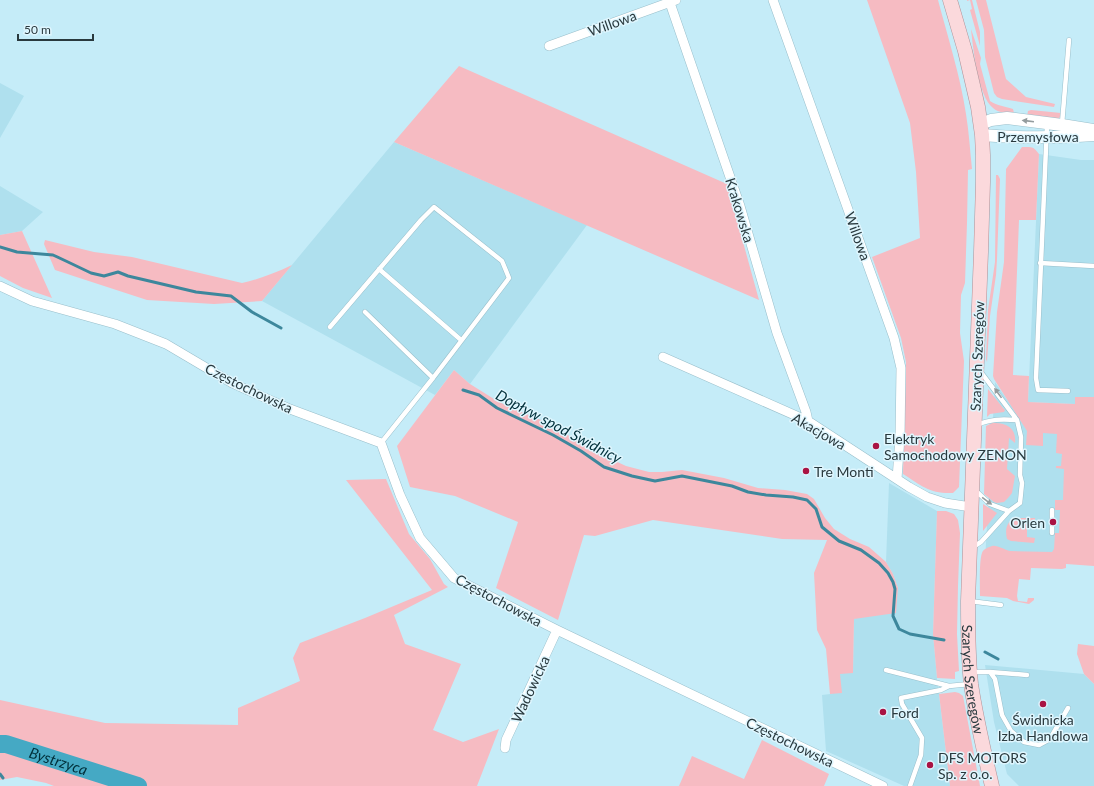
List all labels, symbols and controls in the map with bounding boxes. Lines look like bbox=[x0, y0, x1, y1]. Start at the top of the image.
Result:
street label: Willowa bbox=[586, 6, 638, 40]
scale bar bbox=[18, 16, 93, 42]
text: 50 m bbox=[24, 22, 51, 37]
one-way arrow bbox=[1022, 118, 1034, 124]
street label: Przemysłowa bbox=[997, 128, 1079, 145]
street label: Krakowska bbox=[722, 176, 758, 244]
street label: Willowa bbox=[841, 210, 875, 262]
street label: Szarych Szeregów bbox=[967, 301, 987, 411]
street label: Częstochowska bbox=[202, 359, 296, 417]
water label: Dopływ spod Świdnicy bbox=[493, 385, 626, 467]
one-way arrow bbox=[994, 388, 1002, 398]
street label: Akacjowa bbox=[789, 409, 849, 453]
place label: Elektryk Samochodowy ZENON bbox=[884, 430, 1027, 463]
marker: Elektryk Samochodowy ZENON bbox=[871, 441, 881, 451]
place label: Tre Monti bbox=[814, 463, 874, 480]
marker: Tre Monti bbox=[801, 466, 811, 476]
one-way arrow bbox=[982, 497, 993, 505]
place label: Orlen bbox=[1010, 514, 1045, 531]
marker: Orlen bbox=[1048, 517, 1058, 527]
street label: Częstochowska bbox=[453, 570, 545, 630]
street label: Szarych Szeregów bbox=[960, 625, 988, 736]
street label: Wadowicka bbox=[507, 653, 553, 725]
marker: Świdnicka Izba Handlowa bbox=[1038, 699, 1048, 709]
place label: Ford bbox=[891, 704, 919, 721]
marker: Ford bbox=[878, 707, 888, 717]
place label: Świdnicka Izba Handlowa bbox=[998, 711, 1088, 744]
street label: Częstochowska bbox=[743, 713, 837, 771]
water label: Bystrzyca bbox=[27, 743, 90, 778]
place label: DFS MOTORS Sp. z o.o. bbox=[938, 749, 1027, 782]
marker: DFS MOTORS Sp. z o.o. bbox=[925, 760, 935, 770]

